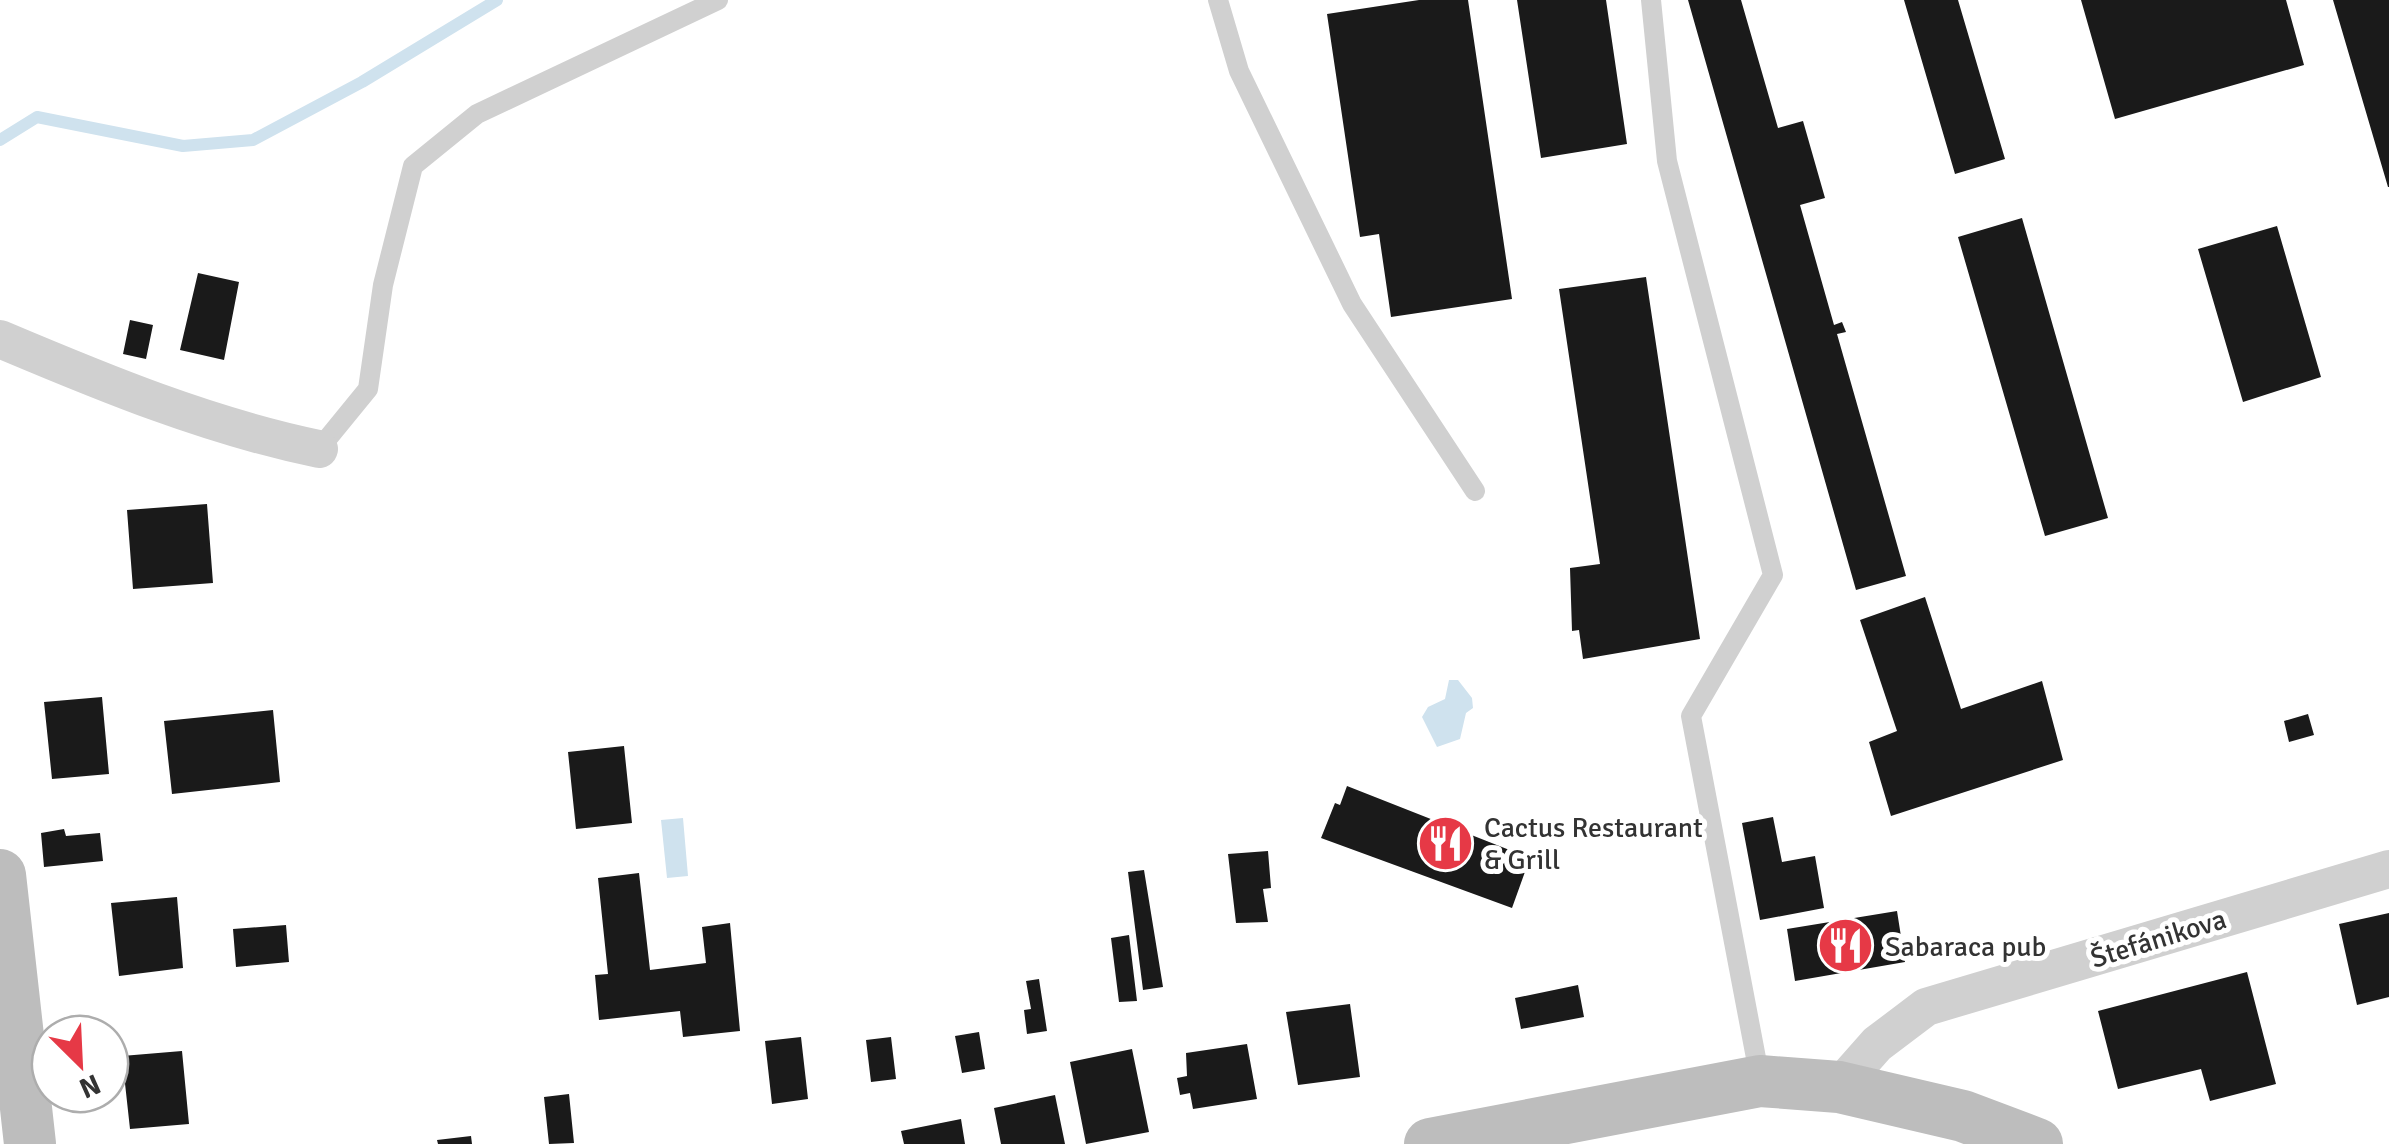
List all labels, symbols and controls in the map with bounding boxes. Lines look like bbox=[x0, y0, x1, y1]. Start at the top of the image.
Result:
place label: Cactus Restaurant & Grill bbox=[1484, 811, 1703, 877]
restaurant icon: Cactus Restaurant & Grill bbox=[1415, 813, 1475, 873]
street label: Štefánikova bbox=[2086, 902, 2230, 976]
restaurant icon: Sabaraca pub bbox=[1816, 916, 1876, 976]
place label: Sabaraca pub bbox=[1885, 930, 2046, 964]
north arrow bbox=[30, 1014, 130, 1114]
text: N bbox=[74, 1066, 106, 1105]

